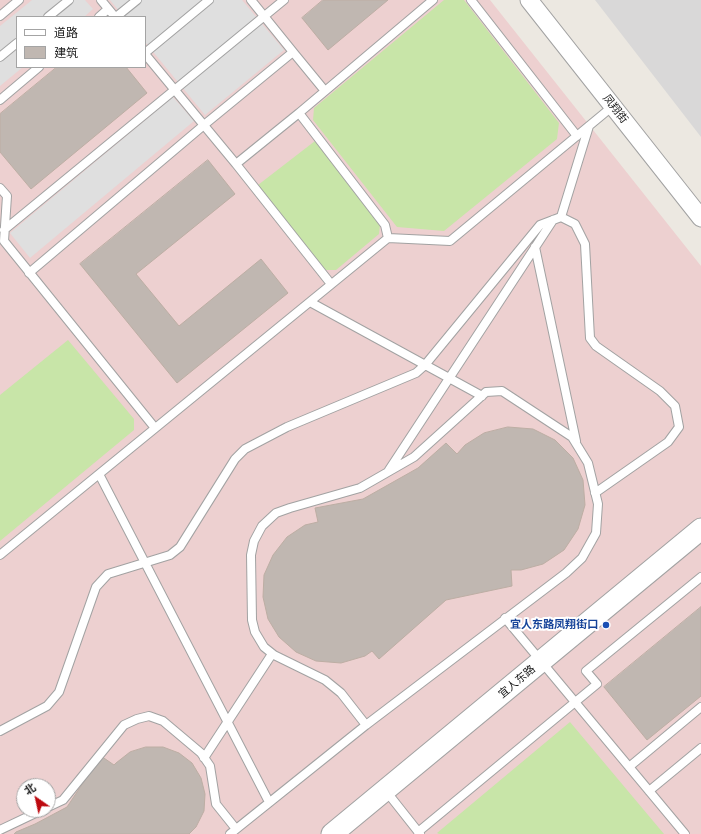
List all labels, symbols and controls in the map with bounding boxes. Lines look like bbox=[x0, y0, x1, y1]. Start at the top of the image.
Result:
legend bbox=[16, 16, 146, 68]
text: 道路 bbox=[54, 24, 78, 41]
text: 建筑 bbox=[54, 44, 78, 61]
street label: 凤翔街 bbox=[600, 92, 630, 126]
place label: 宜人东路凤翔街口 bbox=[510, 618, 598, 632]
marker: 宜人东路凤翔街口 bbox=[601, 620, 611, 630]
street label: 宜人东路 bbox=[496, 663, 538, 701]
north arrow bbox=[16, 778, 56, 818]
text: 北 bbox=[21, 779, 38, 798]

